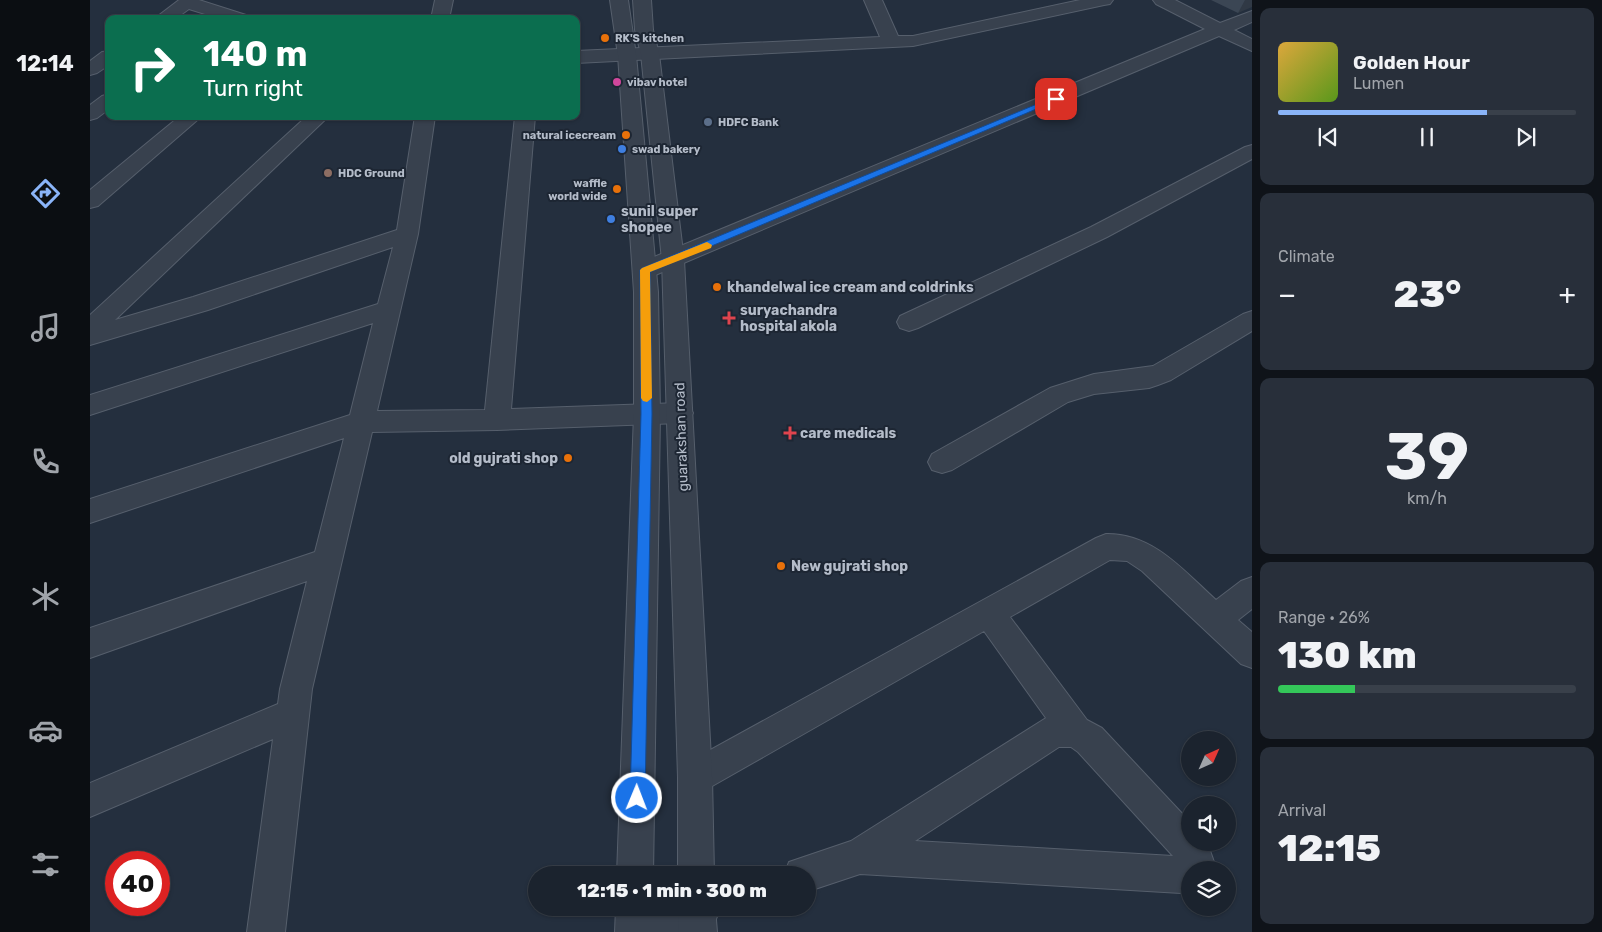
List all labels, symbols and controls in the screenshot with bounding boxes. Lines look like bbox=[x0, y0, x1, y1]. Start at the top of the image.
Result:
marker: RK'S kitchen bbox=[599, 32, 611, 44]
place label: RK'S kitchen bbox=[615, 32, 684, 45]
text: 140 m bbox=[203, 33, 308, 75]
icon: right bbox=[120, 35, 185, 100]
text: 12:14 bbox=[16, 50, 74, 77]
text: Golden Hour bbox=[1353, 51, 1470, 74]
text: Lumen bbox=[1353, 74, 1404, 93]
text: Turn right bbox=[203, 75, 303, 102]
marker: vibav hotel bbox=[611, 76, 623, 88]
place label: vibav hotel bbox=[627, 76, 687, 89]
pin bbox=[1035, 78, 1077, 120]
icon: arrive bbox=[1042, 85, 1070, 113]
marker: HDFC Bank bbox=[702, 116, 714, 128]
place label: HDFC Bank bbox=[718, 116, 779, 129]
icon: previous bbox=[1314, 123, 1342, 151]
icon: pause bbox=[1413, 123, 1441, 151]
icon: next bbox=[1512, 123, 1540, 151]
place label: natural icecream bbox=[523, 129, 616, 142]
marker: natural icecream bbox=[620, 129, 632, 141]
marker: swad bakery bbox=[616, 143, 628, 155]
place label: swad bakery bbox=[632, 143, 701, 156]
marker: HDC Ground bbox=[322, 167, 334, 179]
place label: HDC Ground bbox=[338, 167, 405, 180]
icon: directions bbox=[28, 176, 63, 211]
place label: waffle world wide bbox=[548, 177, 607, 203]
marker: waffle world wide bbox=[611, 183, 623, 195]
place label: sunil super shopee bbox=[621, 203, 699, 236]
marker: sunil super shopee bbox=[605, 213, 617, 225]
text: Climate bbox=[1278, 247, 1335, 266]
text: 23° bbox=[1394, 271, 1461, 317]
text: − bbox=[1278, 278, 1296, 311]
text: + bbox=[1559, 278, 1576, 311]
place label: khandelwal ice cream and coldrinks bbox=[727, 279, 974, 296]
marker: khandelwal ice cream and coldrinks bbox=[711, 281, 723, 293]
place label: suryachandra hospital akola bbox=[740, 302, 837, 335]
icon: music bbox=[28, 310, 63, 345]
marker: suryachandra hospital akola bbox=[722, 311, 736, 325]
street label: guarakshan road bbox=[671, 382, 692, 492]
text: 39 bbox=[1385, 418, 1469, 495]
place label: care medicals bbox=[800, 425, 897, 442]
marker: care medicals bbox=[784, 427, 796, 439]
icon: phone bbox=[28, 444, 63, 479]
place label: old gujrati shop bbox=[449, 450, 558, 467]
marker: old gujrati shop bbox=[562, 452, 574, 464]
text: km/h bbox=[1407, 489, 1447, 508]
place label: New gujrati shop bbox=[791, 558, 908, 575]
marker: New gujrati shop bbox=[775, 560, 787, 572]
icon: climate bbox=[28, 579, 63, 614]
text: Range · 26% bbox=[1278, 608, 1370, 627]
text: 130 km bbox=[1278, 632, 1417, 678]
icon: car bbox=[28, 713, 63, 748]
north arrow bbox=[1181, 731, 1236, 786]
map controls bbox=[1181, 731, 1236, 916]
position arrow bbox=[610, 771, 662, 823]
button: sound bbox=[1181, 796, 1236, 851]
text: Arrival bbox=[1278, 801, 1326, 820]
text: 12:15 bbox=[1278, 825, 1381, 871]
icon: filters bbox=[28, 847, 63, 882]
speed limit sign: 40 bbox=[105, 851, 170, 916]
button: layers bbox=[1181, 861, 1236, 916]
text: 12:15 · 1 min · 300 m bbox=[577, 879, 767, 902]

